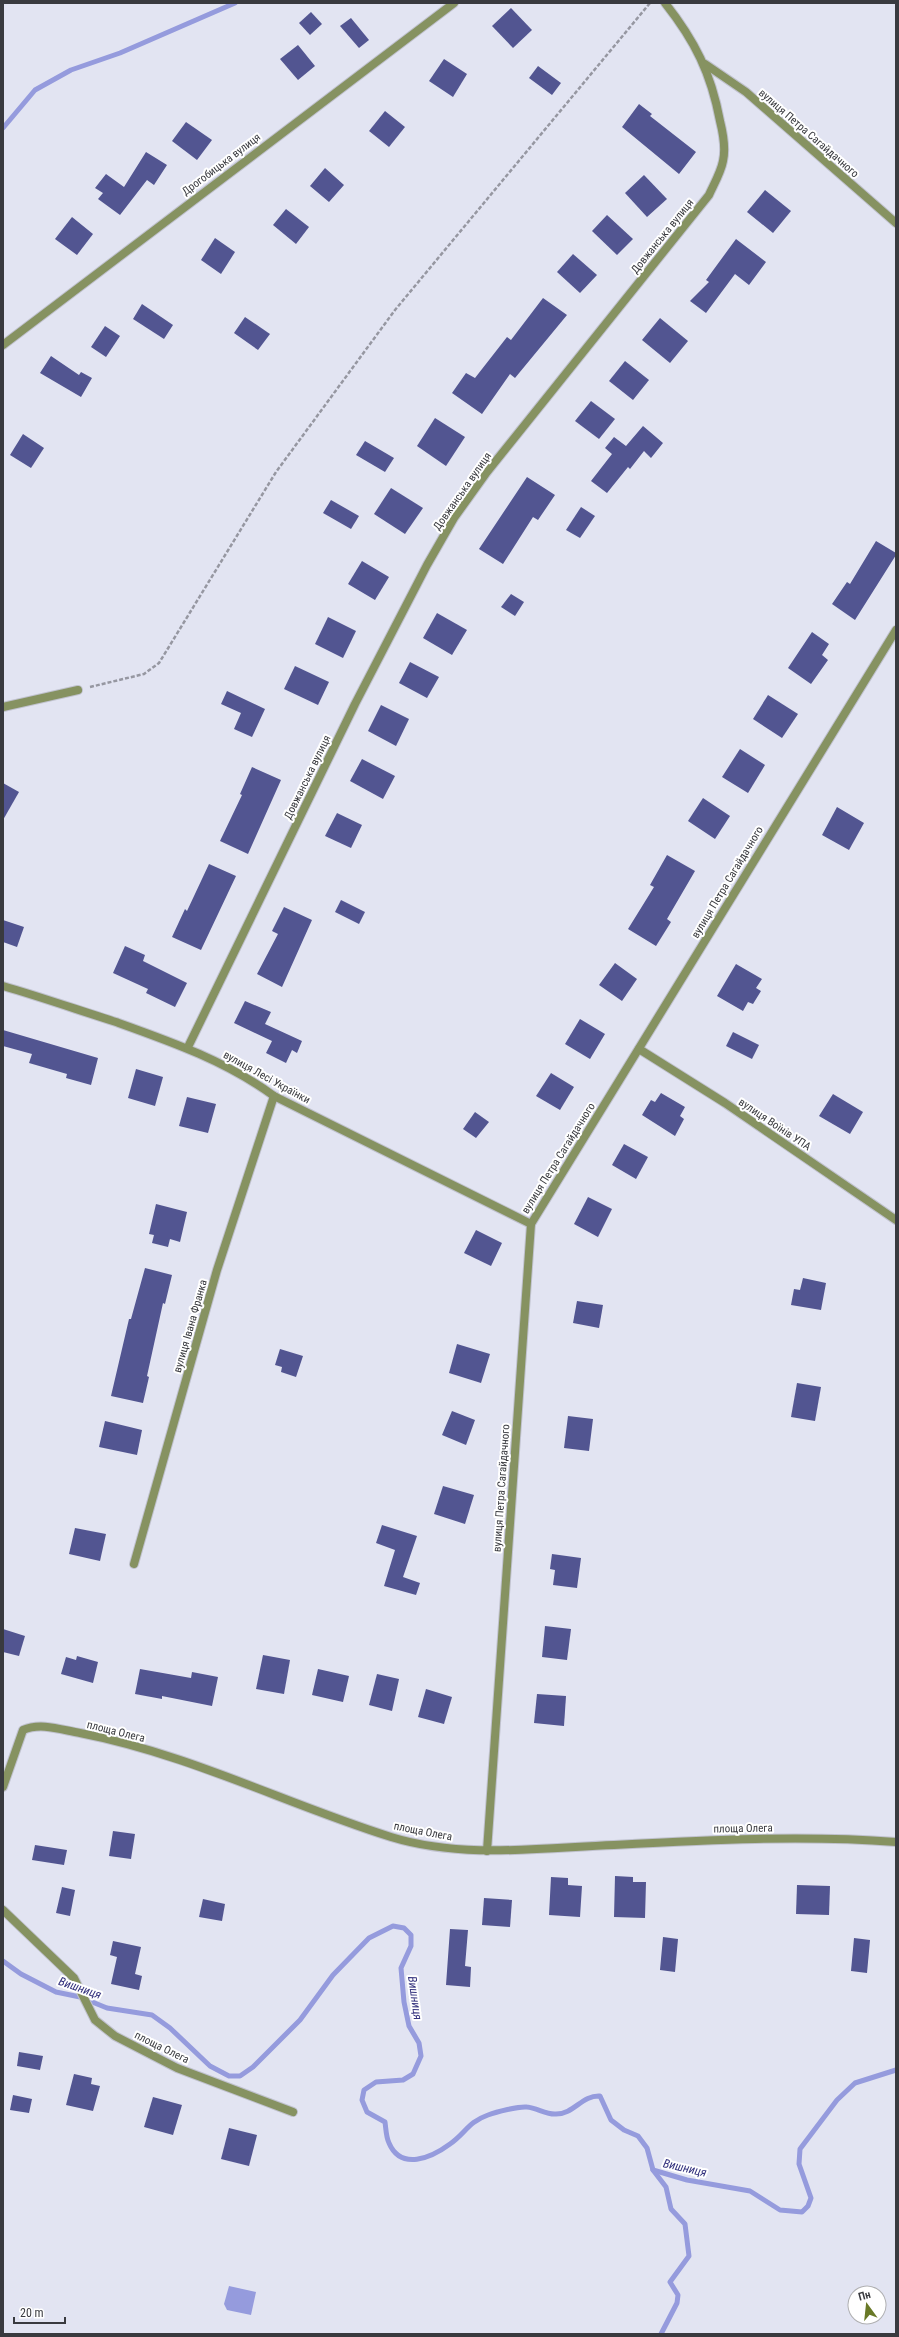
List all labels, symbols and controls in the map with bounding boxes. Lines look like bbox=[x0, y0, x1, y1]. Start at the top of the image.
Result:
street label: вулиця Петра Сагайдачного bbox=[756, 86, 862, 181]
street label: Дрогобицька вулиця bbox=[180, 131, 263, 198]
street label: Довжанська вулиця bbox=[628, 196, 696, 276]
street label: Довжанська вулиця bbox=[431, 450, 494, 533]
street label: Довжанська вулиця bbox=[281, 733, 333, 821]
street label: вулиця Петра Сагайдачного bbox=[689, 824, 766, 940]
street label: вулиця Лесі Українки bbox=[221, 1048, 312, 1107]
street label: вулиця Воїнів УПА bbox=[736, 1095, 814, 1154]
street label: вулиця Петра Сагайдачного bbox=[519, 1100, 598, 1216]
street label: вулиця Івана Франка bbox=[171, 1278, 210, 1374]
street label: вулиця Петра Сагайдачного bbox=[491, 1423, 512, 1552]
street label: площа Олега bbox=[86, 1718, 146, 1745]
street label: площа Олега bbox=[393, 1819, 453, 1844]
street label: площа Олега bbox=[713, 1821, 773, 1836]
water label: Вишниця bbox=[57, 1974, 104, 2002]
water label: Вишниця bbox=[405, 1975, 425, 2021]
street label: площа Олега bbox=[132, 2029, 191, 2066]
water label: Вишниця bbox=[662, 2156, 708, 2180]
north arrow bbox=[847, 2285, 887, 2325]
text: Пн bbox=[857, 2288, 872, 2304]
scale bar bbox=[14, 2299, 65, 2325]
text: 20 m bbox=[20, 2306, 44, 2320]

